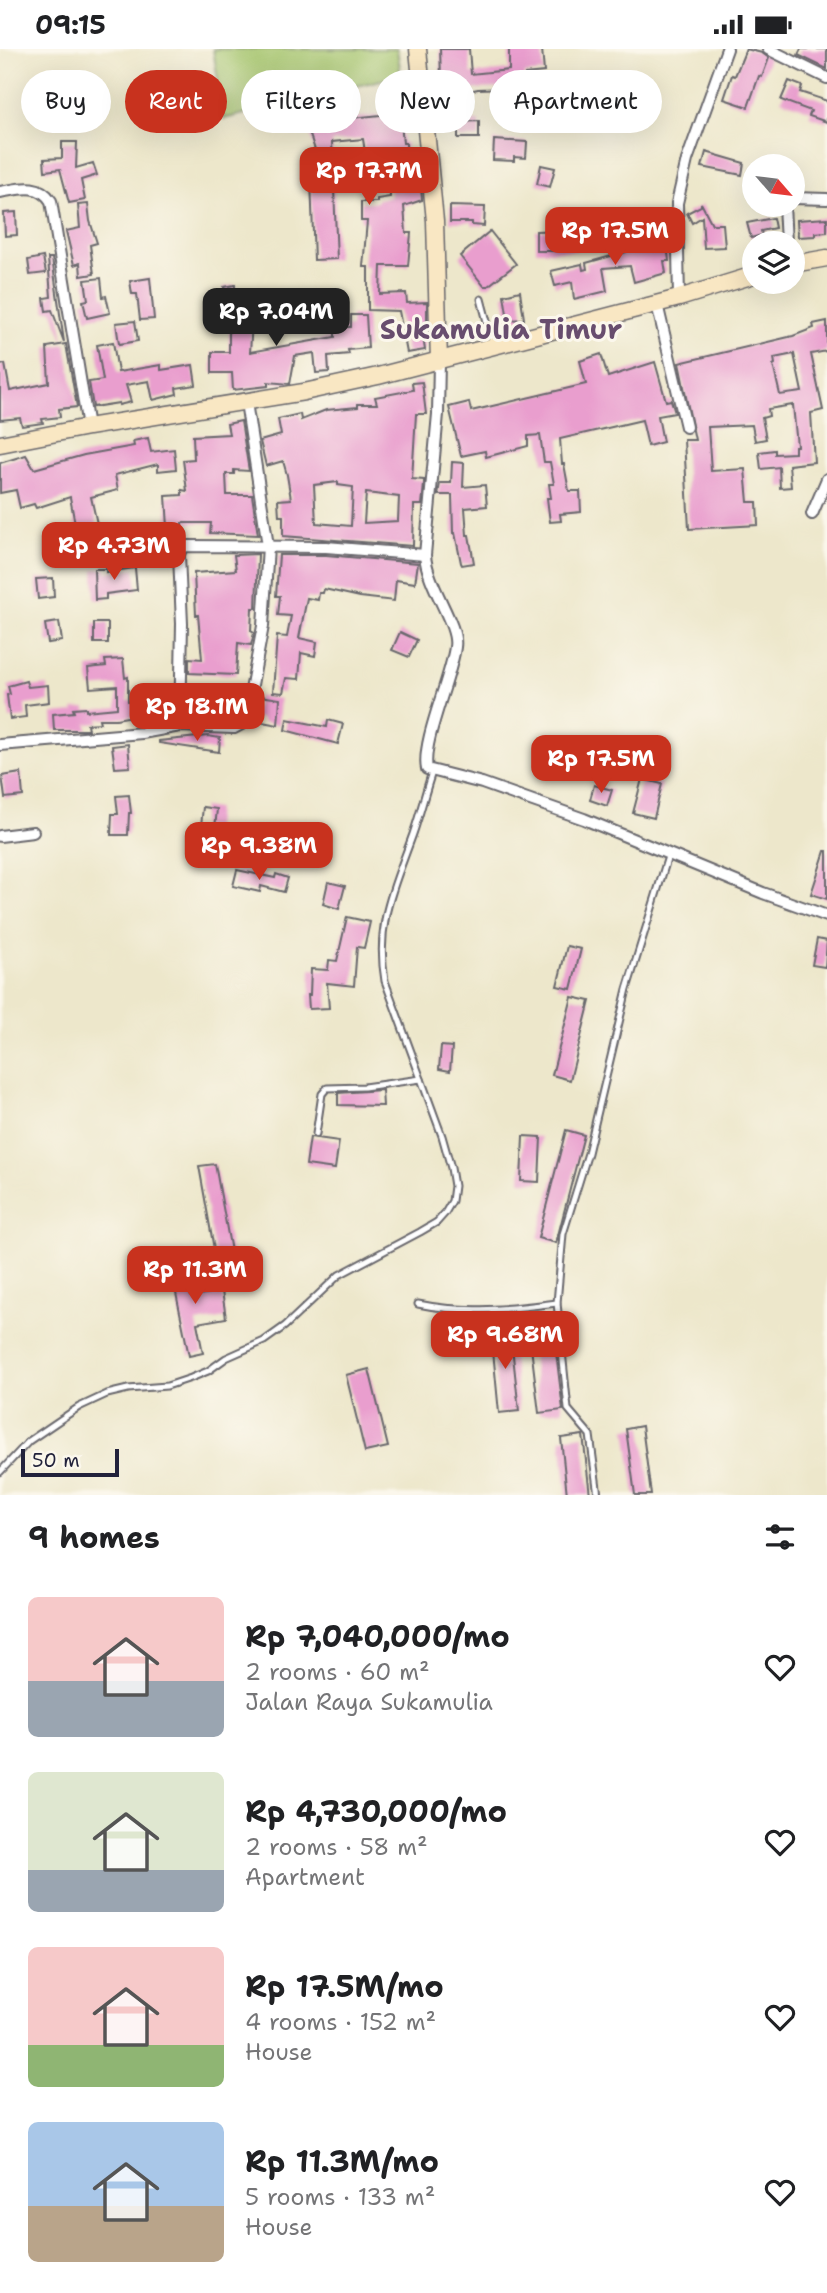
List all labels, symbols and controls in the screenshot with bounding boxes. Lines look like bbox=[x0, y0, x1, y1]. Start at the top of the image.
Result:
text: 09:15 bbox=[35, 7, 106, 42]
chip: Buy bbox=[21, 70, 111, 133]
chip: Rent bbox=[125, 70, 227, 133]
chip: Filters bbox=[241, 70, 361, 133]
chip: New bbox=[375, 70, 475, 133]
chip: Apartment bbox=[489, 70, 662, 133]
pin: Rp 17.7M bbox=[297, 148, 441, 207]
north arrow bbox=[742, 154, 805, 217]
map controls bbox=[742, 154, 805, 294]
text: Rp 17.7M bbox=[316, 155, 422, 185]
pin: Rp 17.5M bbox=[543, 207, 687, 267]
text: Rp 17.5M bbox=[561, 215, 669, 245]
button: layers bbox=[742, 231, 805, 294]
pin: Rp 7.04M bbox=[204, 289, 348, 348]
text: Rp 7.04M bbox=[219, 296, 333, 326]
district label: Sukamulia Timur bbox=[380, 310, 622, 348]
pin: Rp 4.73M bbox=[42, 523, 186, 582]
text: Rp 4.73M bbox=[58, 530, 170, 560]
pin: Rp 18.1M bbox=[125, 683, 269, 743]
text: Rp 18.1M bbox=[146, 691, 248, 721]
pin: Rp 17.5M bbox=[529, 735, 673, 795]
text: Rp 17.5M bbox=[547, 743, 655, 773]
pin: Rp 9.38M bbox=[187, 823, 331, 882]
text: Rp 9.38M bbox=[201, 830, 317, 860]
pin: Rp 11.3M bbox=[123, 1247, 267, 1306]
text: Rp 11.3M bbox=[143, 1254, 247, 1284]
pin: Rp 9.68M bbox=[433, 1311, 577, 1371]
text: Rp 9.68M bbox=[447, 1319, 563, 1349]
scale bar bbox=[21, 1446, 119, 1478]
text: 50 m bbox=[32, 1448, 80, 1473]
text: 9 homes bbox=[28, 1517, 160, 1558]
icon: filters bbox=[761, 1518, 799, 1556]
text: Rp 7,040,000/mo bbox=[245, 1616, 510, 1657]
icon: home bbox=[84, 1625, 168, 1709]
icon: heart bbox=[761, 1648, 799, 1686]
text: 2 rooms · 60 m² bbox=[245, 1657, 430, 1687]
text: Jalan Raya Sukamulia bbox=[245, 1687, 493, 1717]
text: Rp 4,730,000/mo bbox=[245, 1791, 507, 1832]
icon: home bbox=[84, 1800, 168, 1884]
icon: heart bbox=[761, 1823, 799, 1861]
text: 2 rooms · 58 m² bbox=[245, 1832, 428, 1862]
text: Apartment bbox=[245, 1862, 365, 1892]
text: Rp 17.5M/mo bbox=[245, 1966, 444, 2007]
icon: home bbox=[84, 1975, 168, 2059]
icon: heart bbox=[761, 1998, 799, 2036]
text: 4 rooms · 152 m² bbox=[245, 2007, 436, 2037]
text: House bbox=[245, 2037, 313, 2067]
text: Rp 11.3M/mo bbox=[245, 2141, 439, 2182]
icon: home bbox=[84, 2150, 168, 2234]
icon: heart bbox=[761, 2173, 799, 2211]
text: 5 rooms · 133 m² bbox=[245, 2182, 435, 2212]
text: House bbox=[245, 2212, 313, 2242]

